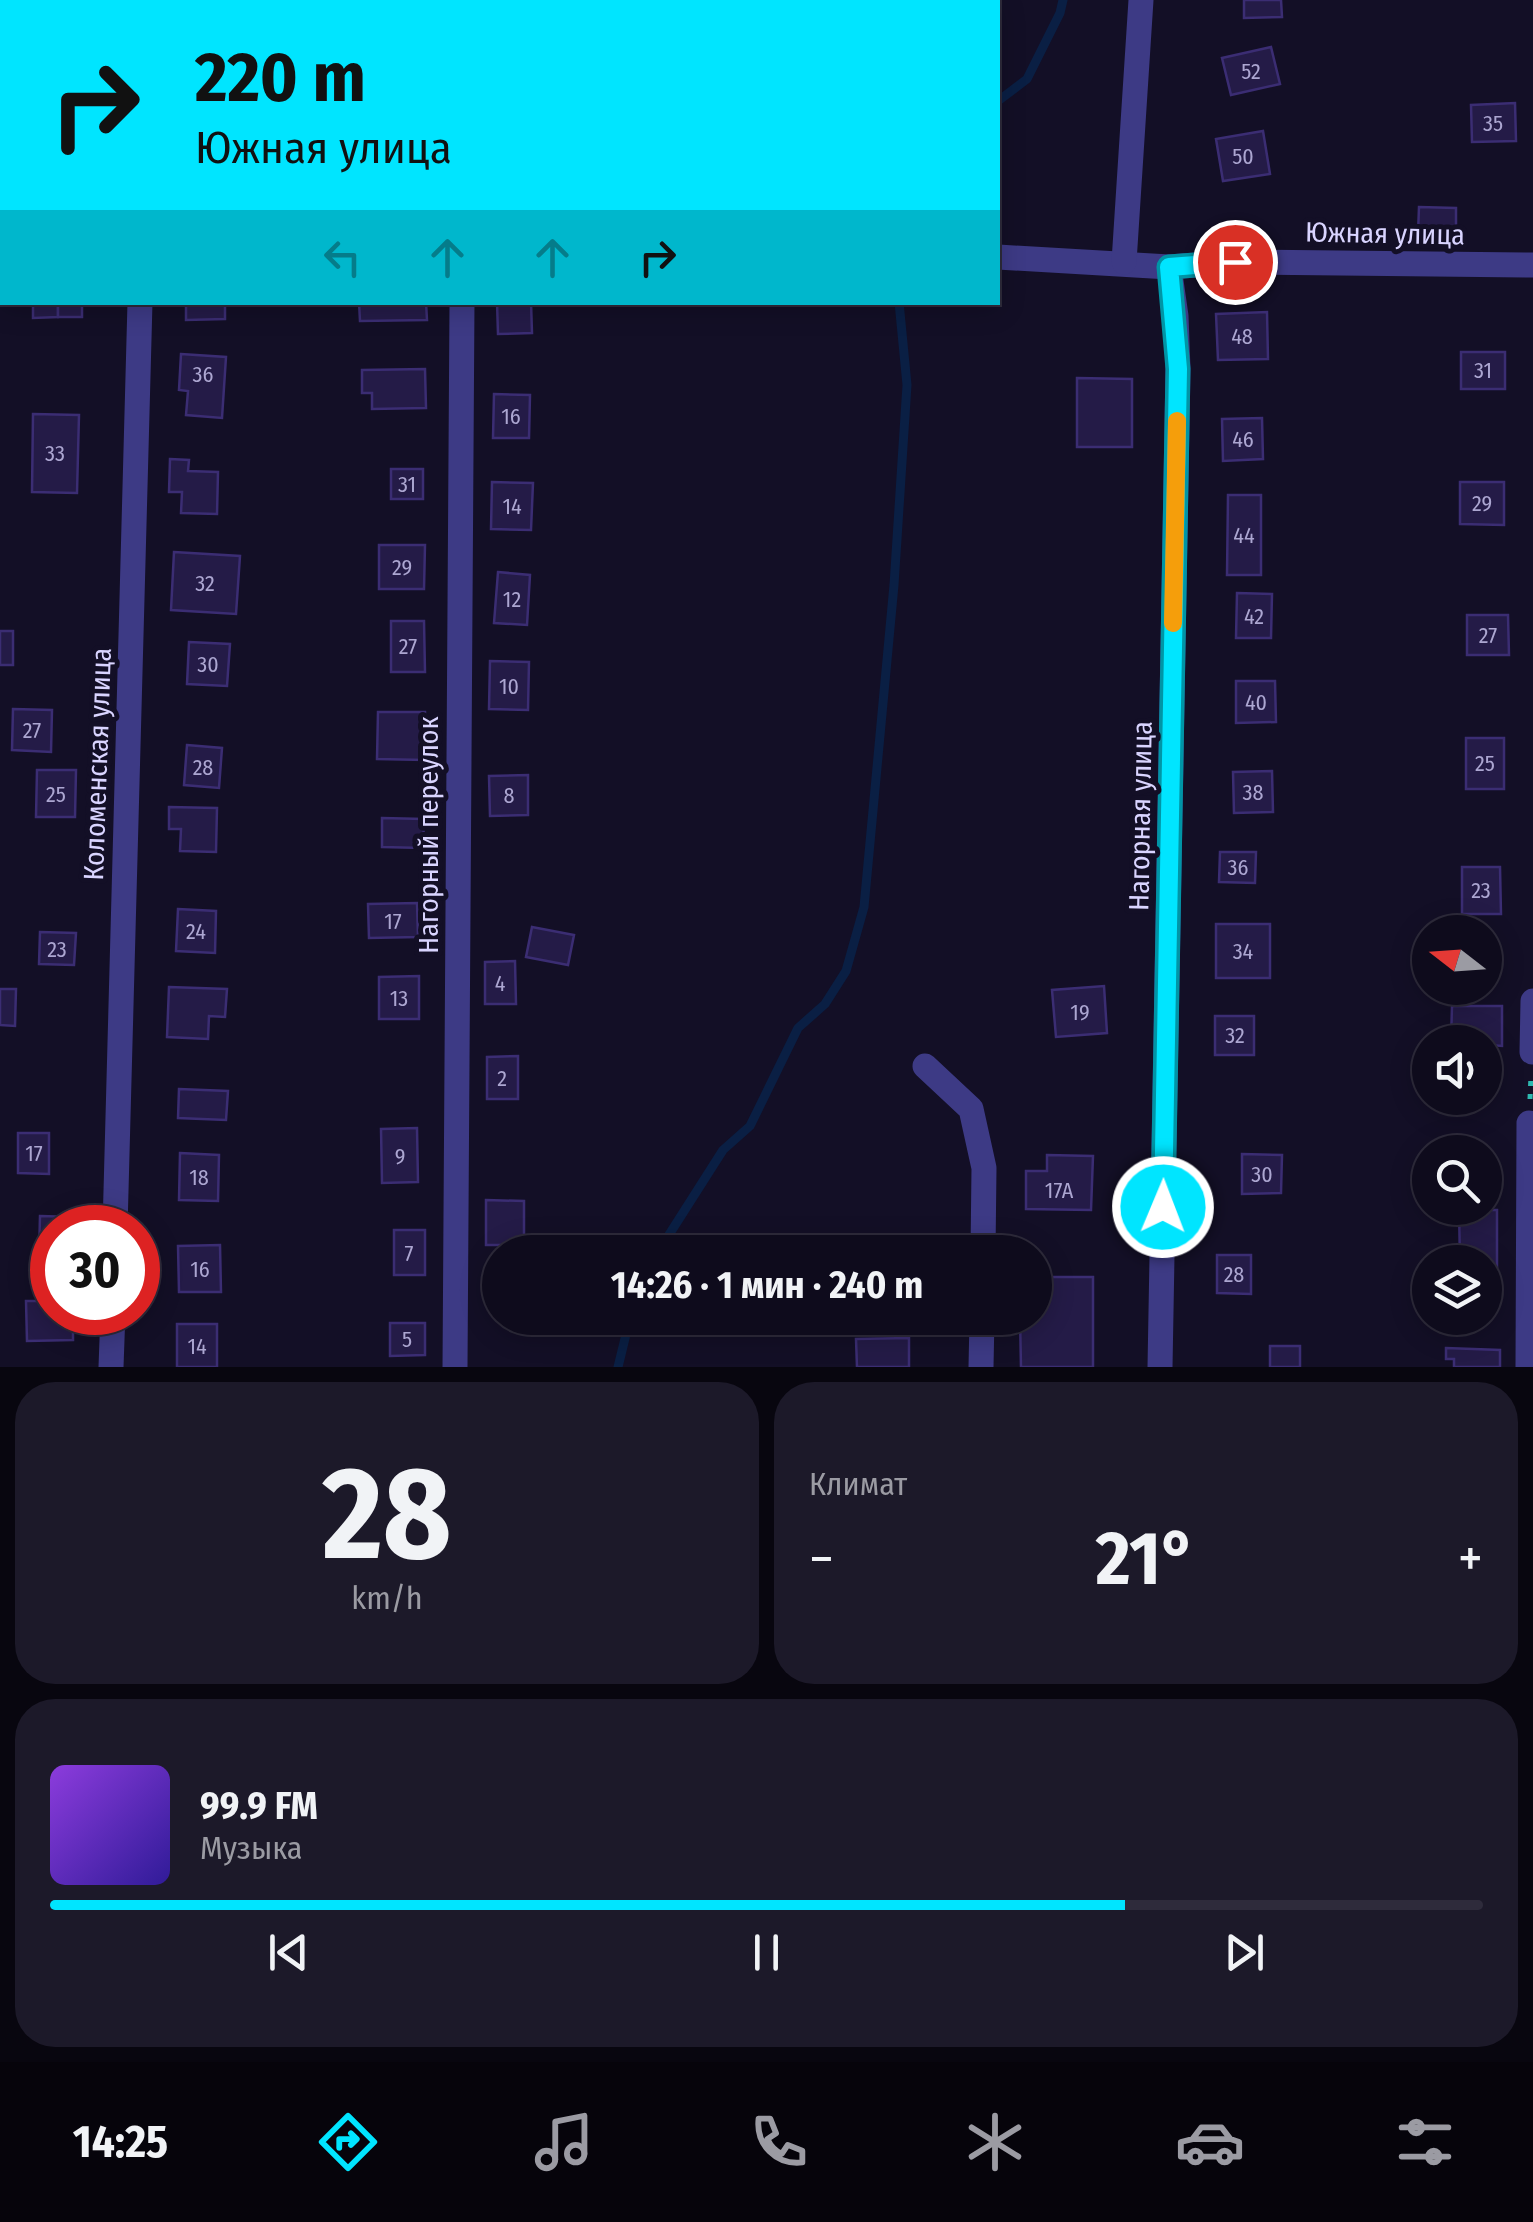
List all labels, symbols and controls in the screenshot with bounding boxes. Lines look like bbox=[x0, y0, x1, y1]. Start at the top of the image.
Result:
text: 220 m bbox=[195, 36, 366, 120]
icon: right bbox=[30, 40, 160, 170]
house number: 52 bbox=[1241, 58, 1261, 85]
house number: 35 bbox=[1483, 110, 1503, 137]
text: Южная улица bbox=[195, 121, 452, 175]
house number: 50 bbox=[1232, 143, 1254, 170]
street label: Южная улица bbox=[1305, 216, 1465, 251]
pin bbox=[1193, 220, 1278, 305]
icon: left bbox=[315, 230, 370, 285]
icon: ahead bbox=[420, 230, 475, 285]
icon: ahead bbox=[525, 230, 580, 285]
icon: right bbox=[630, 230, 685, 285]
icon: arrive bbox=[1208, 235, 1263, 290]
house number: 48 bbox=[1231, 323, 1253, 350]
house number: 31 bbox=[1474, 357, 1492, 384]
house number: 36 bbox=[193, 361, 214, 388]
house number: 16 bbox=[501, 403, 521, 430]
house number: 46 bbox=[1232, 426, 1254, 453]
house number: 33 bbox=[45, 440, 65, 467]
house number: 31 bbox=[398, 471, 416, 498]
house number: 29 bbox=[1472, 490, 1492, 517]
house number: 14 bbox=[502, 493, 522, 520]
house number: 44 bbox=[1233, 522, 1255, 549]
house number: 29 bbox=[392, 554, 412, 581]
house number: 32 bbox=[195, 570, 215, 597]
house number: 12 bbox=[503, 586, 521, 613]
house number: 42 bbox=[1244, 603, 1264, 630]
house number: 27 bbox=[1479, 622, 1497, 649]
house number: 27 bbox=[399, 633, 417, 660]
street label: Коломенская улица bbox=[77, 647, 118, 881]
house number: 30 bbox=[197, 651, 219, 678]
house number: 10 bbox=[499, 673, 519, 700]
house number: 40 bbox=[1245, 689, 1267, 716]
street label: Нагорный переулок bbox=[412, 716, 445, 954]
house number: 27 bbox=[23, 717, 41, 744]
street label: Нагорная улица bbox=[1122, 721, 1159, 911]
house number: 25 bbox=[1475, 750, 1495, 777]
house number: 28 bbox=[193, 754, 213, 781]
house number: 38 bbox=[1243, 779, 1263, 806]
house number: 25 bbox=[46, 781, 66, 808]
house number: 8 bbox=[503, 782, 515, 809]
house number: 36 bbox=[1228, 854, 1249, 881]
house number: 23 bbox=[1471, 877, 1491, 904]
house number: 17 bbox=[384, 908, 402, 935]
north arrow bbox=[1412, 915, 1502, 1005]
map controls bbox=[1412, 915, 1502, 1335]
house number: 24 bbox=[186, 918, 206, 945]
house number: 23 bbox=[47, 936, 67, 963]
house number: 34 bbox=[1233, 938, 1254, 965]
house number: 4 bbox=[495, 970, 506, 997]
house number: 13 bbox=[390, 985, 408, 1012]
house number: 19 bbox=[1070, 999, 1090, 1026]
house number: 32 bbox=[1225, 1022, 1245, 1049]
button: sound bbox=[1412, 1025, 1502, 1115]
house number: 2 bbox=[497, 1065, 507, 1092]
button: search bbox=[1412, 1135, 1502, 1225]
house number: 17 bbox=[25, 1140, 43, 1167]
house number: 9 bbox=[395, 1143, 405, 1170]
position arrow bbox=[1111, 1155, 1215, 1259]
house number: 30 bbox=[1251, 1161, 1273, 1188]
house number: 18 bbox=[189, 1164, 209, 1191]
house number: 17А bbox=[1045, 1177, 1074, 1204]
speed limit sign: 30 bbox=[30, 1205, 160, 1335]
house number: 7 bbox=[405, 1240, 414, 1267]
button: layers bbox=[1412, 1245, 1502, 1335]
house number: 16 bbox=[190, 1256, 210, 1283]
house number: 28 bbox=[1224, 1261, 1244, 1288]
text: 14:26 · 1 мин · 240 m bbox=[611, 1262, 923, 1308]
house number: 5 bbox=[402, 1326, 412, 1353]
house number: 14 bbox=[187, 1333, 207, 1360]
text: 28 bbox=[323, 1436, 451, 1592]
text: Климат bbox=[809, 1465, 907, 1503]
text: 21° bbox=[1096, 1514, 1196, 1604]
text: − bbox=[809, 1526, 834, 1592]
text: + bbox=[1458, 1526, 1483, 1592]
text: km/h bbox=[351, 1579, 423, 1617]
text: 99.9 FM bbox=[200, 1783, 318, 1829]
text: Музыка bbox=[200, 1829, 303, 1867]
icon: previous bbox=[261, 1925, 316, 1980]
icon: pause bbox=[739, 1925, 794, 1980]
icon: next bbox=[1217, 1925, 1272, 1980]
icon: directions bbox=[313, 2107, 383, 2177]
icon: music bbox=[529, 2107, 599, 2177]
icon: phone bbox=[744, 2107, 814, 2177]
icon: climate bbox=[960, 2107, 1030, 2177]
icon: car bbox=[1175, 2107, 1245, 2177]
icon: filters bbox=[1390, 2107, 1460, 2177]
text: 14:25 bbox=[73, 2115, 168, 2169]

